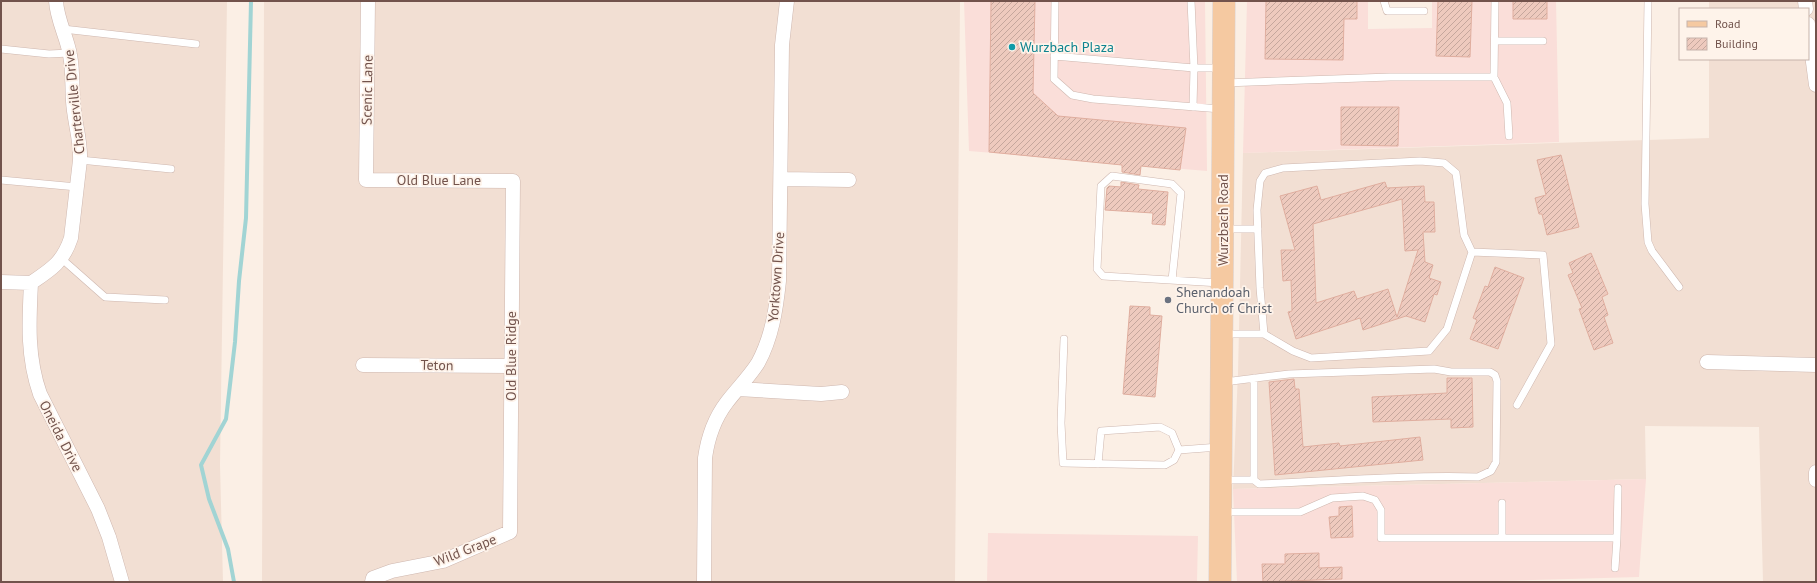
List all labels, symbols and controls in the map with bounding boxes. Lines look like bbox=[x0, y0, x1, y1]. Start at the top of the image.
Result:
legend bbox=[1679, 8, 1809, 60]
text: Road bbox=[1715, 16, 1740, 31]
text: Building bbox=[1715, 36, 1758, 51]
place label: Wurzbach Plaza bbox=[1020, 38, 1114, 56]
marker: Wurzbach Plaza bbox=[1007, 42, 1017, 52]
street label: Charterville Drive bbox=[60, 49, 88, 155]
street label: Scenic Lane bbox=[357, 55, 377, 125]
street label: Old Blue Lane bbox=[397, 171, 481, 189]
street label: Wurzbach Road bbox=[1214, 174, 1232, 266]
street label: Yorktown Drive bbox=[764, 231, 788, 323]
place label: Shenandoah Church of Christ bbox=[1176, 283, 1272, 317]
marker: Shenandoah Church of Christ bbox=[1163, 295, 1173, 305]
street label: Old Blue Ridge bbox=[502, 311, 520, 401]
street label: Teton bbox=[420, 356, 454, 374]
street label: Oneida Drive bbox=[35, 397, 87, 475]
street label: Wild Grape bbox=[431, 530, 499, 570]

